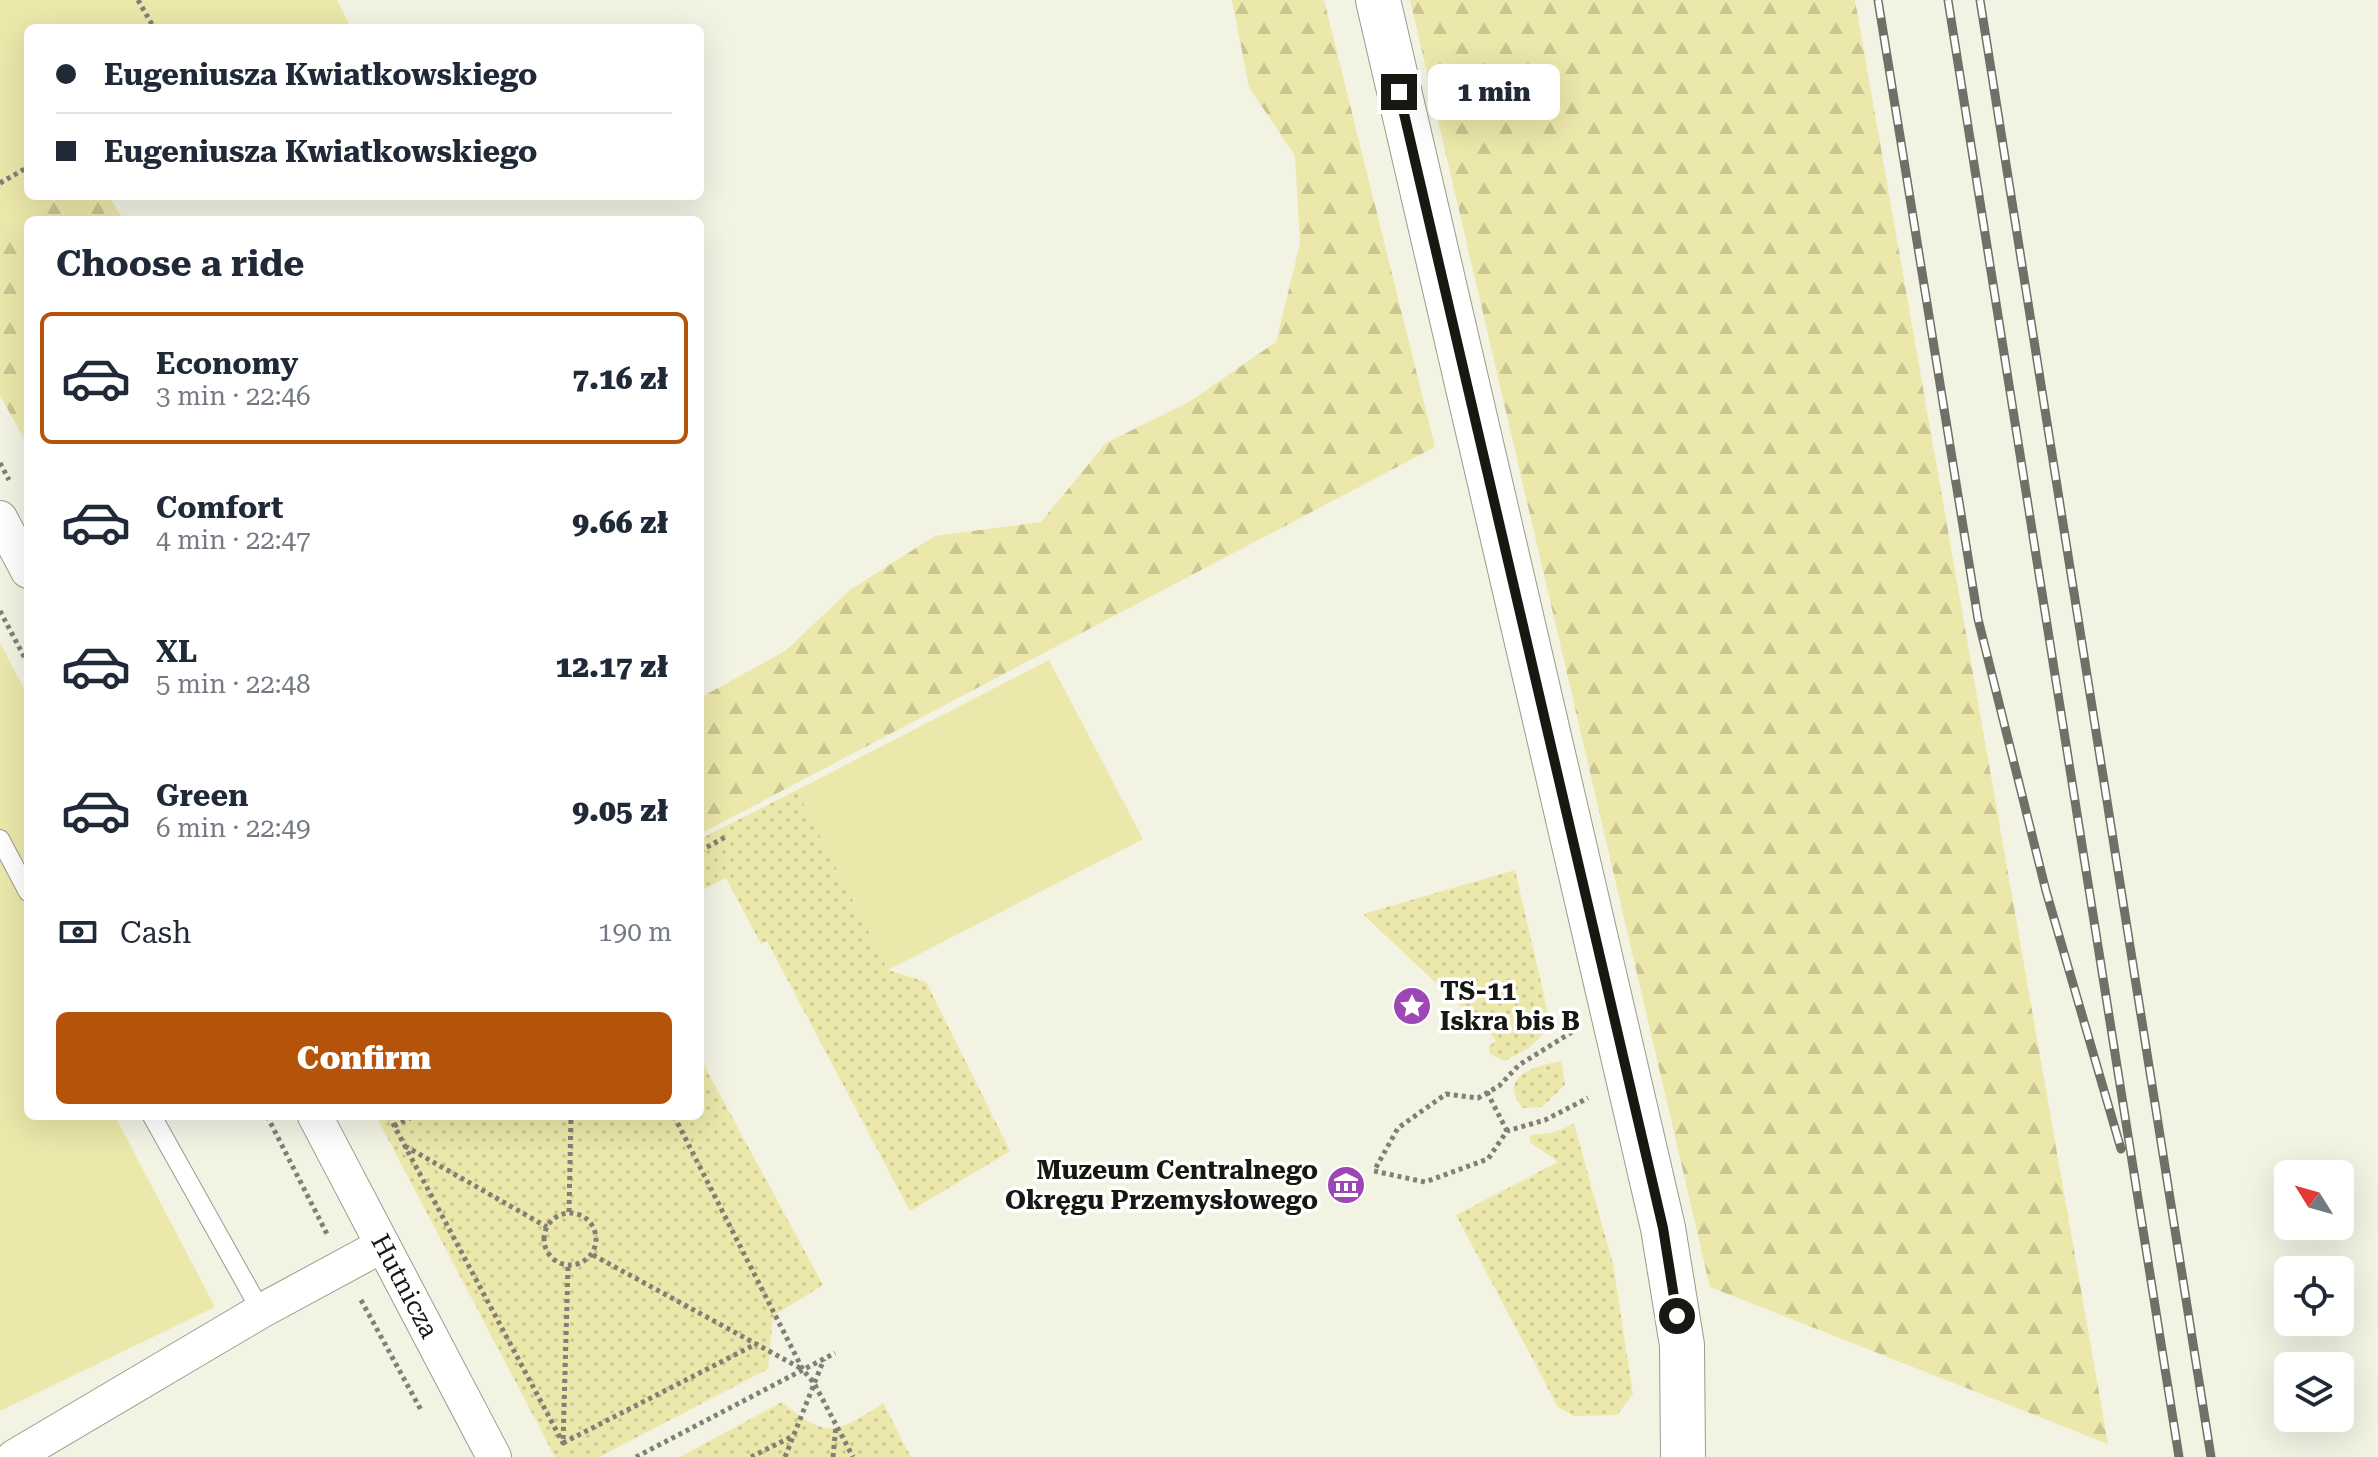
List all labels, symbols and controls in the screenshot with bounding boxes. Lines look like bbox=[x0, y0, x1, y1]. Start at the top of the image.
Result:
text: Eugeniusza Kwiatkowskiego bbox=[104, 57, 537, 92]
callout: 1 min bbox=[1427, 64, 1559, 120]
route end bbox=[1381, 74, 1417, 110]
text: 1 min bbox=[1457, 77, 1531, 107]
text: Eugeniusza Kwiatkowskiego bbox=[104, 134, 537, 169]
text: Choose a ride bbox=[56, 243, 304, 285]
icon: car bbox=[60, 342, 132, 414]
text: Economy bbox=[156, 346, 298, 381]
text: 7.16 zł bbox=[572, 361, 668, 396]
text: 3 min · 22:46 bbox=[156, 381, 311, 411]
icon: car bbox=[60, 486, 132, 558]
text: Comfort bbox=[156, 490, 283, 525]
text: 9.66 zł bbox=[572, 505, 668, 540]
text: 4 min · 22:47 bbox=[156, 525, 311, 555]
icon: car bbox=[60, 630, 132, 702]
text: XL bbox=[156, 634, 197, 669]
text: 12.17 zł bbox=[555, 649, 668, 684]
text: 5 min · 22:48 bbox=[156, 669, 311, 699]
icon: car bbox=[60, 774, 132, 846]
text: Green bbox=[156, 778, 248, 813]
text: 9.05 zł bbox=[572, 793, 668, 828]
text: 6 min · 22:49 bbox=[156, 813, 311, 843]
icon: cash bbox=[56, 910, 100, 954]
text: Cash bbox=[120, 915, 191, 950]
text: 190 m bbox=[598, 917, 672, 947]
place label: TS-11 Iskra bis B bbox=[1440, 976, 1580, 1036]
place icon: TS-11 Iskra bis B bbox=[1391, 985, 1433, 1027]
button: Confirm bbox=[56, 1012, 672, 1104]
place label: Muzeum Centralnego Okręgu Przemysłowego bbox=[1005, 1155, 1318, 1215]
north arrow bbox=[2274, 1160, 2354, 1240]
map controls bbox=[2274, 1160, 2354, 1432]
museum icon: Muzeum Centralnego Okręgu Przemysłowego bbox=[1325, 1164, 1367, 1206]
street label: Hutnicza bbox=[365, 1229, 445, 1343]
button: locate bbox=[2274, 1256, 2354, 1336]
route start bbox=[1659, 1298, 1695, 1334]
button: layers bbox=[2274, 1352, 2354, 1432]

